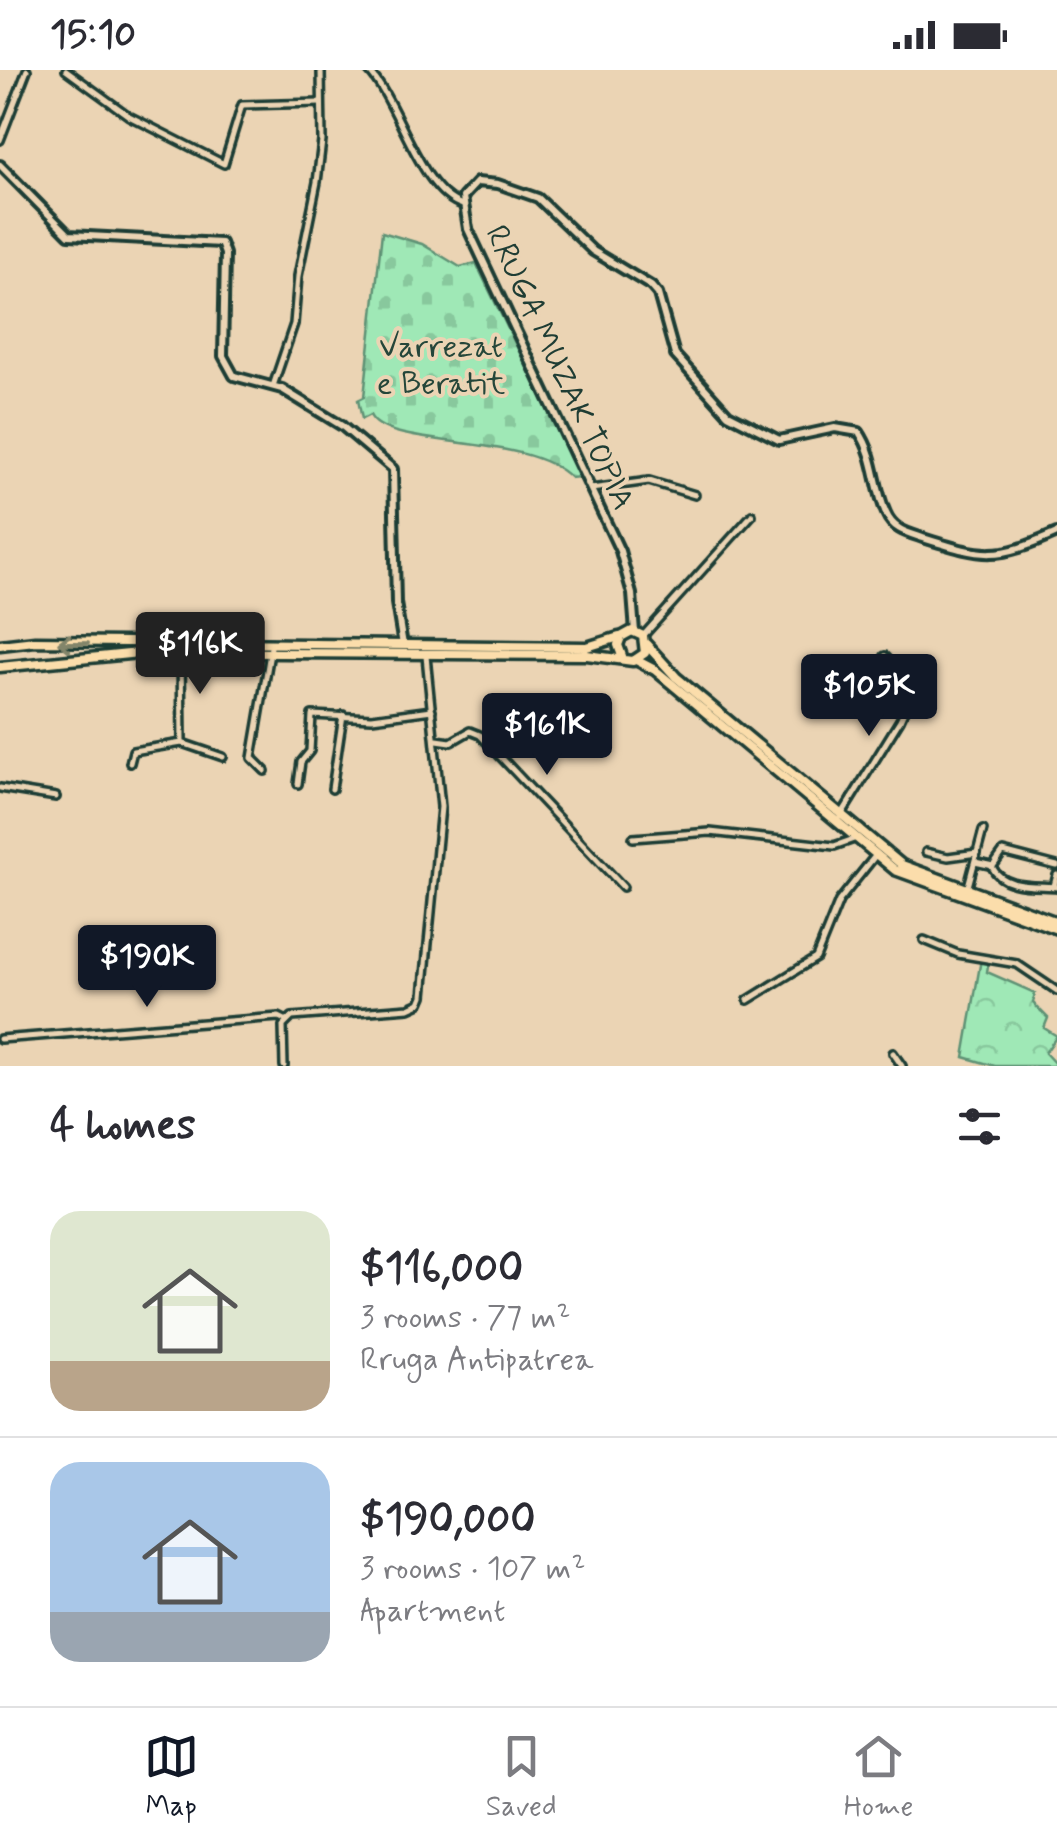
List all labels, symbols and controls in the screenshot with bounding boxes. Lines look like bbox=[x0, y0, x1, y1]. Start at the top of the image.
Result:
text: 15:10 bbox=[50, 11, 136, 60]
street label: RRUGA MUZAK TOPIA bbox=[475, 219, 644, 517]
park label: Varrezat e Beratit bbox=[377, 326, 506, 405]
pin: $116K bbox=[130, 612, 270, 697]
text: $116K bbox=[158, 623, 242, 665]
one-way arrow bbox=[58, 633, 90, 652]
pin: $105K bbox=[799, 654, 939, 739]
text: $105K bbox=[823, 665, 915, 707]
pin: $161K bbox=[477, 693, 617, 778]
text: $161K bbox=[504, 704, 590, 746]
pin: $190K bbox=[77, 925, 217, 1010]
text: $190K bbox=[100, 936, 194, 978]
text: 4 homes bbox=[50, 1099, 196, 1154]
icon: filters bbox=[952, 1099, 1007, 1154]
text: $116,000 bbox=[360, 1242, 523, 1297]
icon: home bbox=[130, 1251, 250, 1371]
text: 3 rooms · 77 m² bbox=[360, 1297, 571, 1339]
text: Rruga Antipatrea bbox=[360, 1339, 593, 1381]
text: $190,000 bbox=[360, 1493, 536, 1548]
icon: home bbox=[130, 1502, 250, 1622]
text: 3 rooms · 107 m² bbox=[360, 1548, 585, 1590]
text: Apartment bbox=[360, 1590, 505, 1632]
tab: Map bbox=[144, 1729, 199, 1826]
tab: Saved bbox=[486, 1729, 557, 1826]
tab: Home bbox=[844, 1729, 913, 1826]

